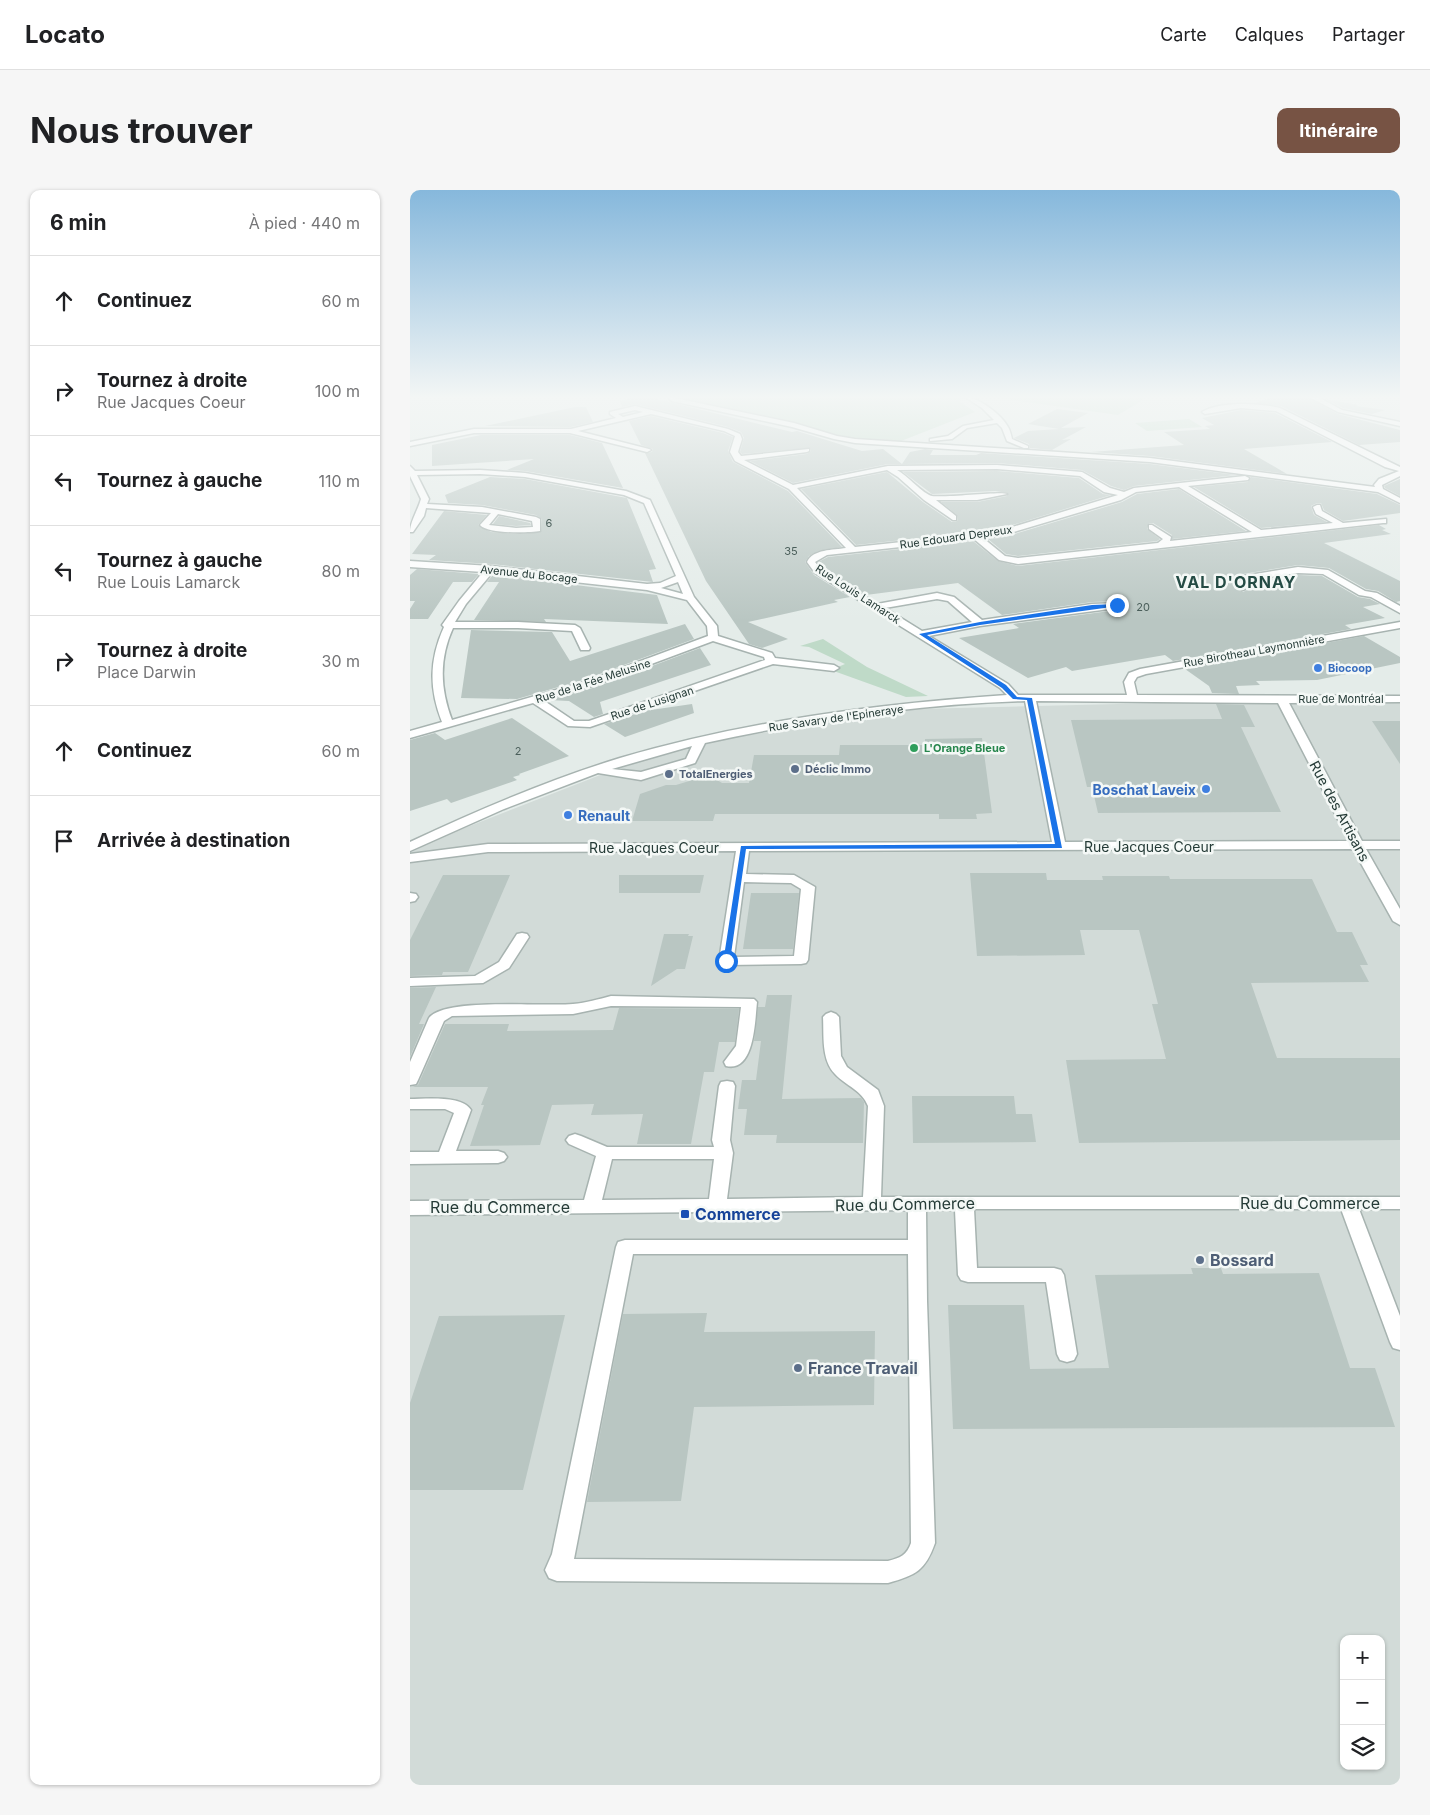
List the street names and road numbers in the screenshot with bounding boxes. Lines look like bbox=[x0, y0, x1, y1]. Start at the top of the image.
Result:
street label: Rue Edouard Depreux bbox=[899, 522, 1013, 552]
street label: Rue Louis Lamarck bbox=[813, 561, 903, 627]
street label: Avenue du Bocage bbox=[480, 562, 578, 586]
street label: Rue Birotheau Laymonnière bbox=[1182, 632, 1326, 670]
street label: Rue de la Fée Melusine bbox=[534, 656, 652, 706]
street label: Rue de Lusignan bbox=[609, 683, 695, 723]
street label: Rue de Montréal bbox=[1298, 692, 1384, 706]
street label: Rue Savary de l'Epineraye bbox=[768, 702, 904, 734]
street label: Rue des Artisans bbox=[1306, 758, 1374, 864]
street label: Rue Jacques Coeur bbox=[1084, 838, 1214, 855]
street label: Rue Jacques Coeur bbox=[589, 839, 719, 856]
street label: Rue du Commerce bbox=[835, 1193, 975, 1215]
street label: Rue du Commerce bbox=[1240, 1193, 1380, 1213]
street label: Rue du Commerce bbox=[430, 1197, 570, 1217]

